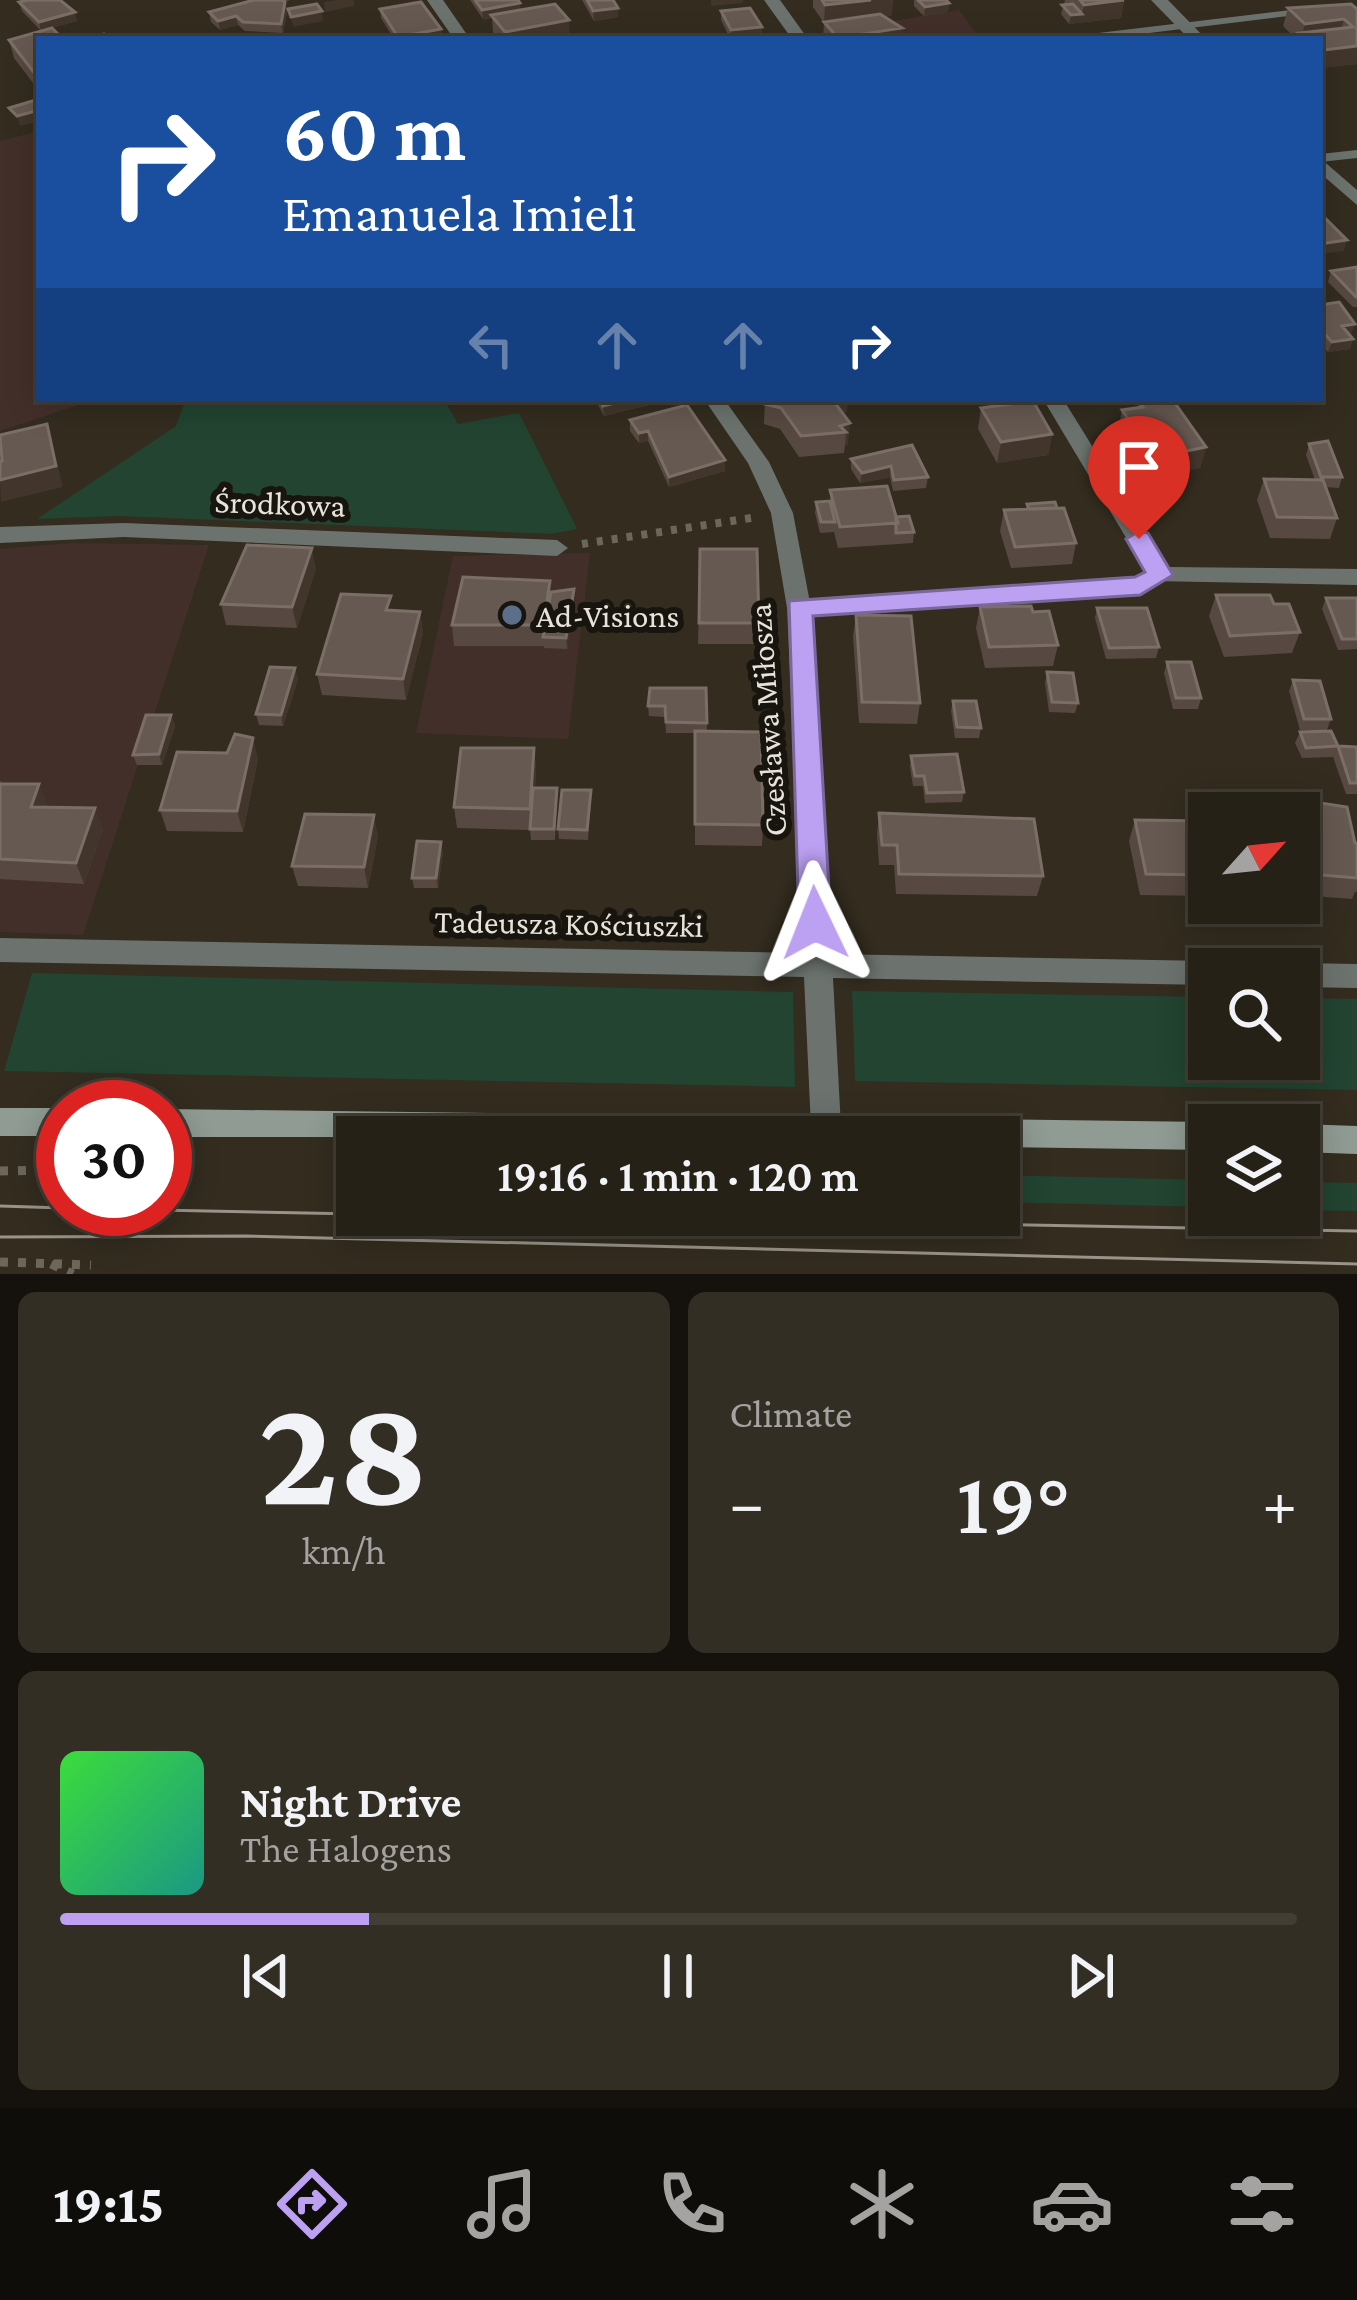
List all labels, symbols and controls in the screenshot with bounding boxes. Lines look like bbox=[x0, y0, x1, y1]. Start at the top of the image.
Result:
icon: right bbox=[84, 84, 240, 240]
text: 60 m bbox=[282, 85, 466, 178]
text: Emanuela Imieli bbox=[282, 183, 636, 243]
icon: left bbox=[458, 312, 524, 378]
icon: ahead bbox=[584, 312, 650, 378]
icon: ahead bbox=[710, 312, 776, 378]
icon: right bbox=[836, 312, 902, 378]
pin bbox=[1088, 416, 1190, 539]
icon: arrive bbox=[1106, 434, 1172, 500]
street label: Środkowa bbox=[214, 482, 346, 524]
place label: Ad-Visions bbox=[536, 597, 679, 634]
marker: Ad-Visions bbox=[499, 602, 525, 628]
street label: Czesława Miłosza bbox=[740, 602, 794, 838]
north arrow bbox=[1188, 792, 1320, 924]
map controls bbox=[1188, 792, 1320, 1236]
position arrow bbox=[752, 860, 878, 986]
street label: Tadeusza Kościuszki bbox=[434, 902, 704, 944]
button: search bbox=[1188, 948, 1320, 1080]
speed limit sign: 30 bbox=[36, 1080, 192, 1236]
button: layers bbox=[1188, 1104, 1320, 1236]
text: 19:16 · 1 min · 120 m bbox=[497, 1151, 859, 1201]
text: 28 bbox=[259, 1364, 429, 1538]
text: Climate bbox=[730, 1392, 852, 1435]
text: 19° bbox=[956, 1452, 1070, 1552]
text: − bbox=[730, 1466, 764, 1539]
text: + bbox=[1262, 1466, 1297, 1539]
text: km/h bbox=[302, 1529, 386, 1572]
text: Night Drive bbox=[240, 1777, 461, 1827]
text: The Halogens bbox=[240, 1827, 452, 1870]
icon: previous bbox=[233, 1943, 299, 2009]
icon: pause bbox=[645, 1943, 711, 2009]
icon: next bbox=[1058, 1943, 1124, 2009]
icon: directions bbox=[270, 2162, 354, 2246]
icon: music bbox=[460, 2162, 544, 2246]
icon: phone bbox=[650, 2162, 734, 2246]
icon: climate bbox=[840, 2162, 924, 2246]
icon: car bbox=[1030, 2162, 1114, 2246]
icon: filters bbox=[1220, 2162, 1304, 2246]
text: 19:15 bbox=[53, 2174, 164, 2234]

